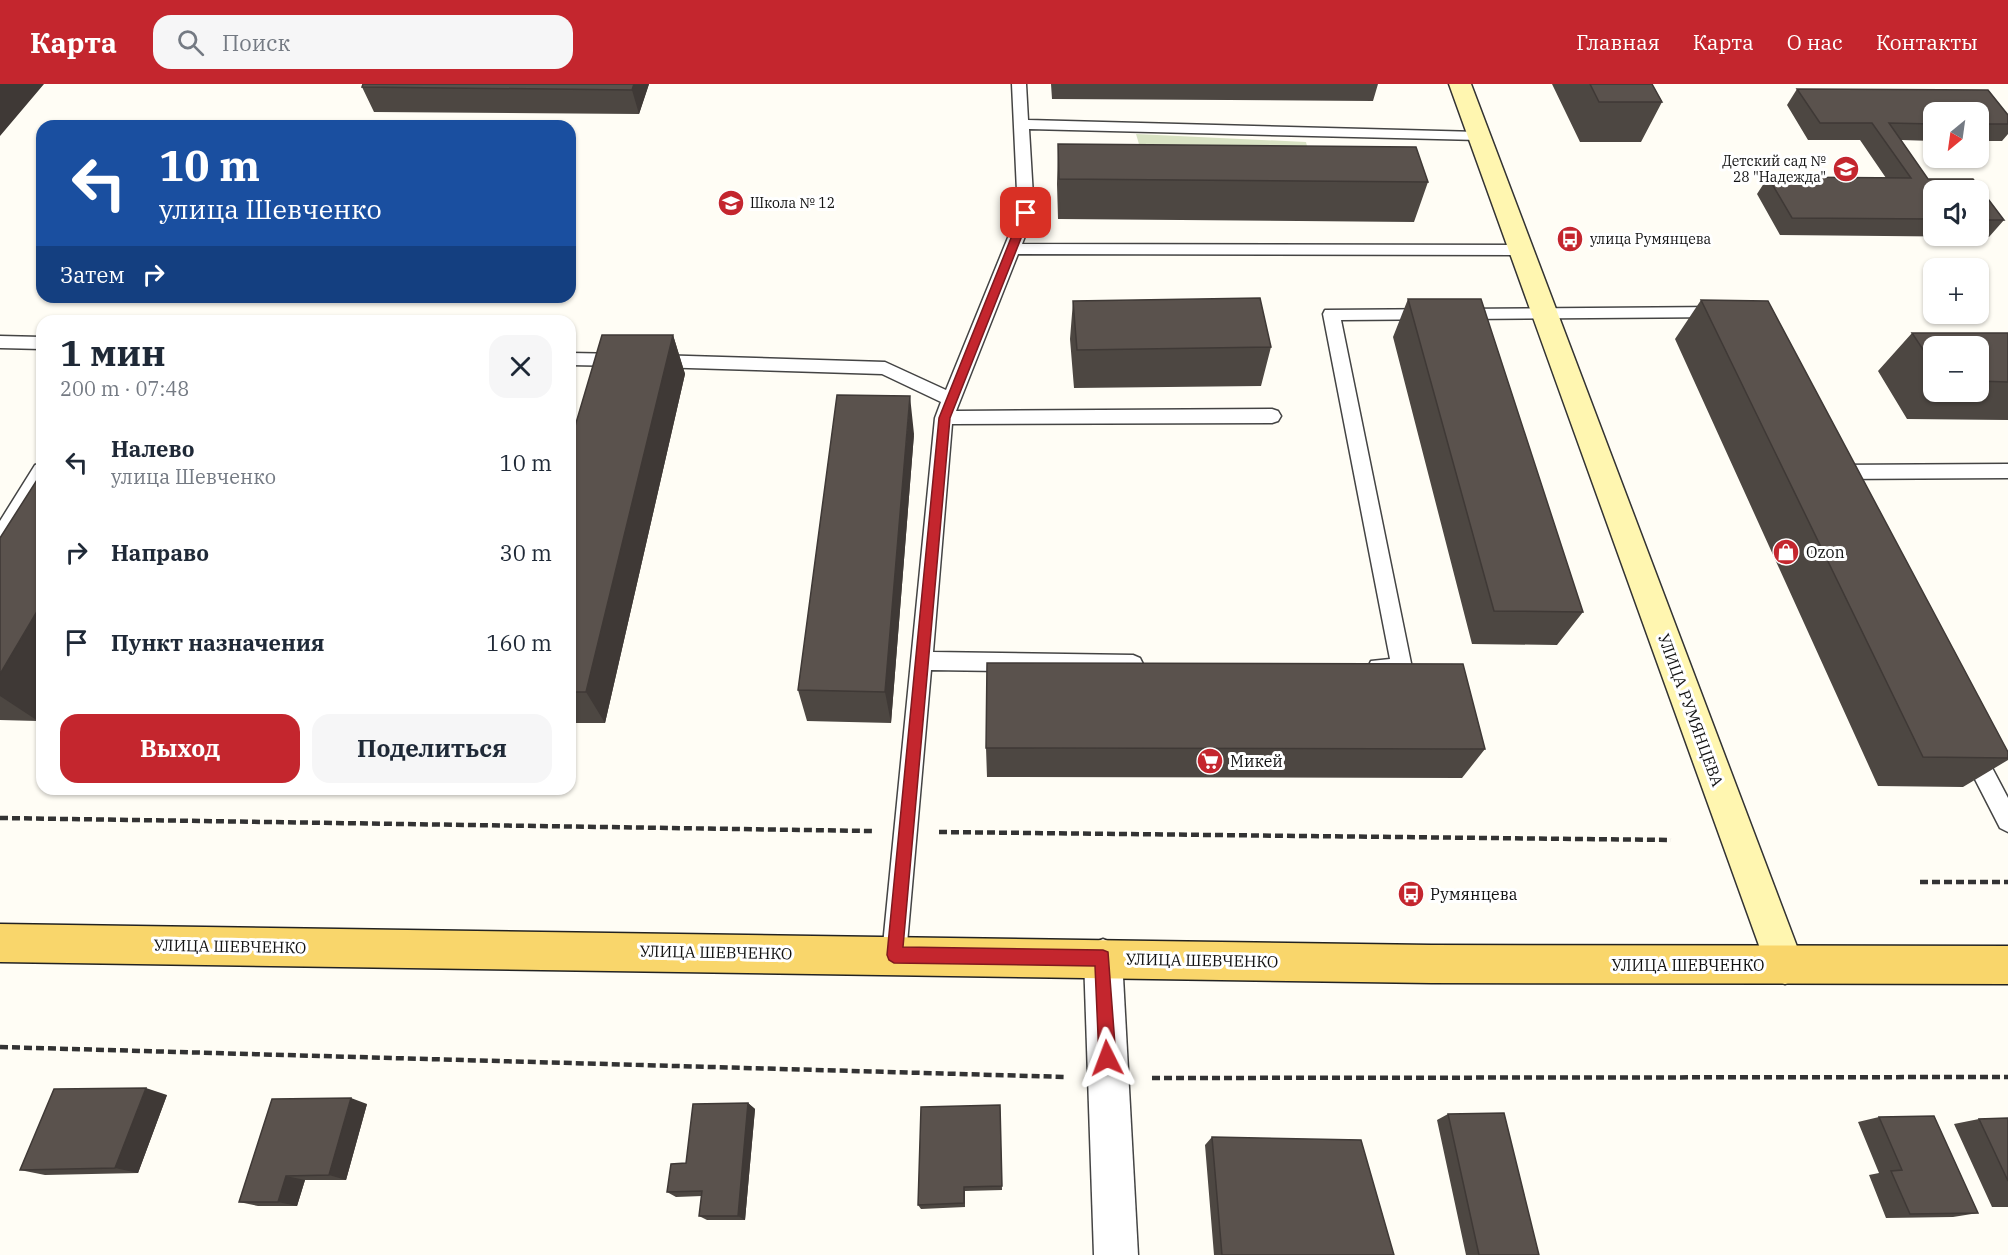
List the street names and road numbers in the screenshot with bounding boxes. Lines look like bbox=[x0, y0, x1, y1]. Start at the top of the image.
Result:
street label: УЛИЦА РУМЯНЦЕВА bbox=[1654, 631, 1728, 789]
street label: УЛИЦА ШЕВЧЕНКО bbox=[153, 935, 307, 957]
street label: УЛИЦА ШЕВЧЕНКО bbox=[639, 941, 793, 963]
street label: УЛИЦА ШЕВЧЕНКО bbox=[1125, 949, 1279, 971]
street label: УЛИЦА ШЕВЧЕНКО bbox=[1612, 955, 1764, 975]

